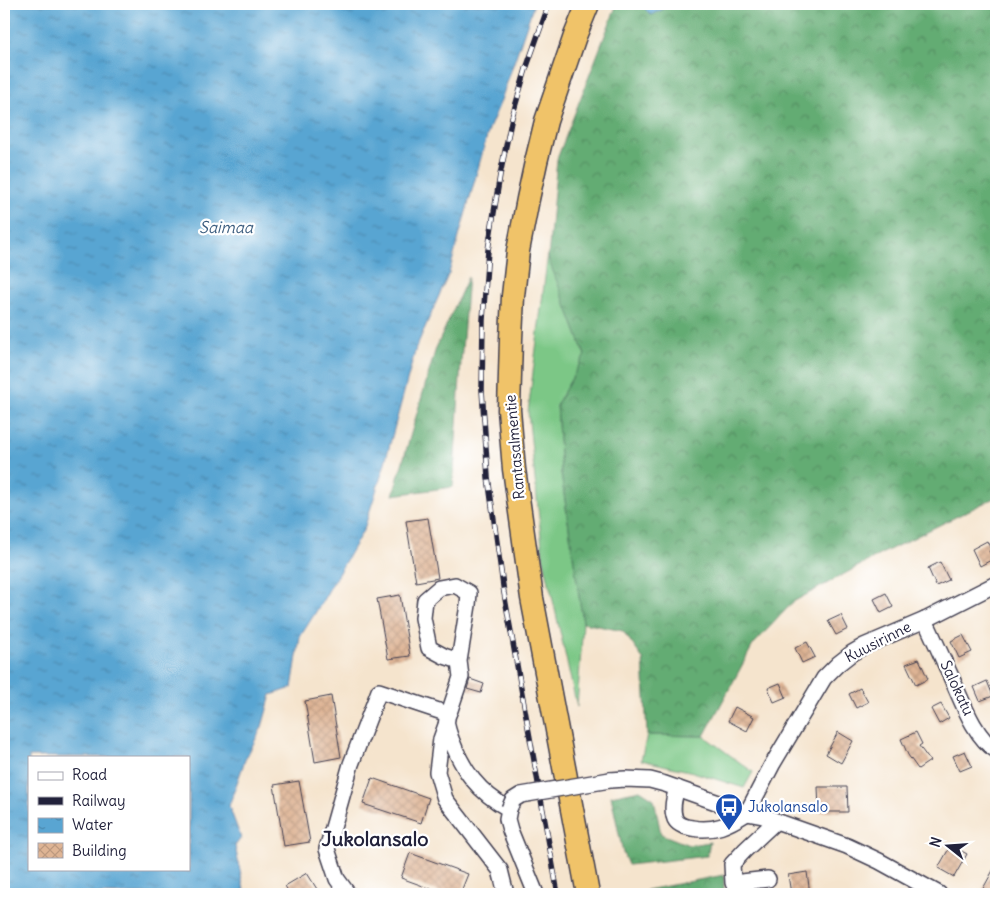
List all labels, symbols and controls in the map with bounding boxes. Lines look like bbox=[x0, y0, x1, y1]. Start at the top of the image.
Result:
water label: Saimaa bbox=[199, 217, 254, 237]
street label: Rantasalmentie bbox=[500, 394, 529, 500]
street label: Kuusirinne bbox=[842, 617, 914, 666]
street label: Salokatu bbox=[936, 657, 979, 719]
legend bbox=[28, 756, 190, 870]
text: Road bbox=[72, 765, 107, 784]
text: Railway bbox=[72, 791, 126, 810]
bus stop icon: Jukolansalo bbox=[714, 792, 744, 831]
place label: Jukolansalo bbox=[748, 797, 828, 816]
text: Water bbox=[72, 815, 113, 834]
north arrow bbox=[922, 820, 972, 870]
district label: Jukolansalo bbox=[322, 826, 428, 851]
text: N bbox=[926, 835, 946, 849]
text: Building bbox=[72, 841, 127, 860]

